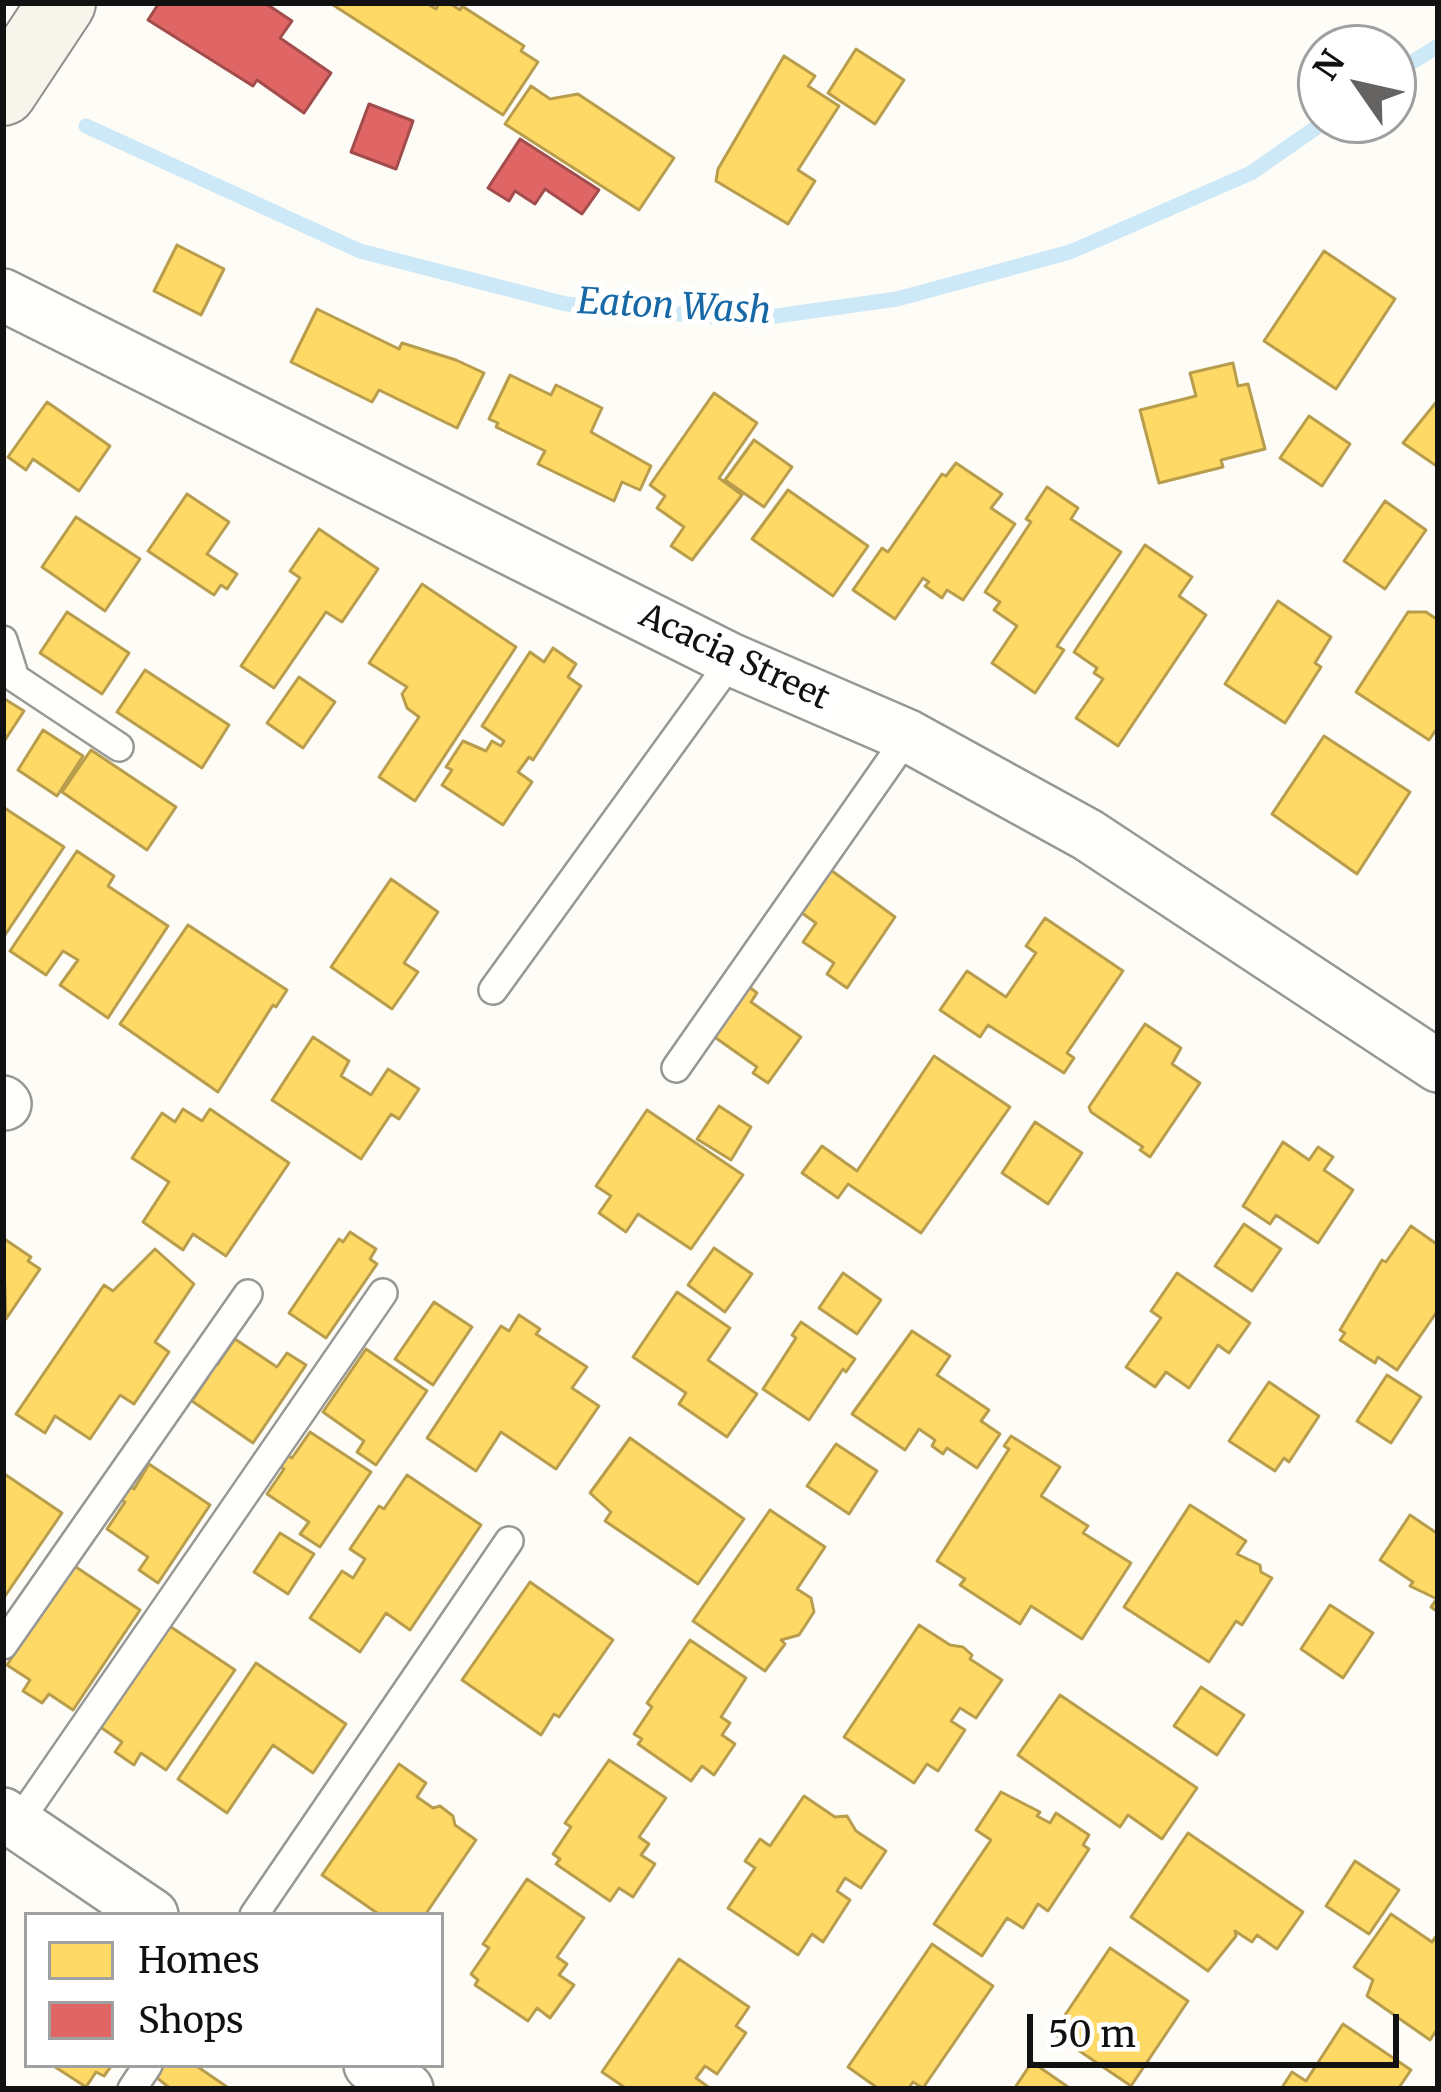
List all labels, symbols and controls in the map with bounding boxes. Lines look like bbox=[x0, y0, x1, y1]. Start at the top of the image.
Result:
north arrow bbox=[1297, 24, 1417, 144]
text: N bbox=[1305, 43, 1354, 88]
water label: Eaton Wash bbox=[576, 281, 772, 335]
street label: Acacia Street bbox=[633, 597, 835, 719]
legend bbox=[24, 1912, 444, 2068]
text: Homes bbox=[138, 1938, 260, 1983]
scale bar bbox=[1033, 1990, 1405, 2064]
text: Shops bbox=[138, 1998, 244, 2043]
text: 50 m bbox=[1048, 2012, 1136, 2057]

